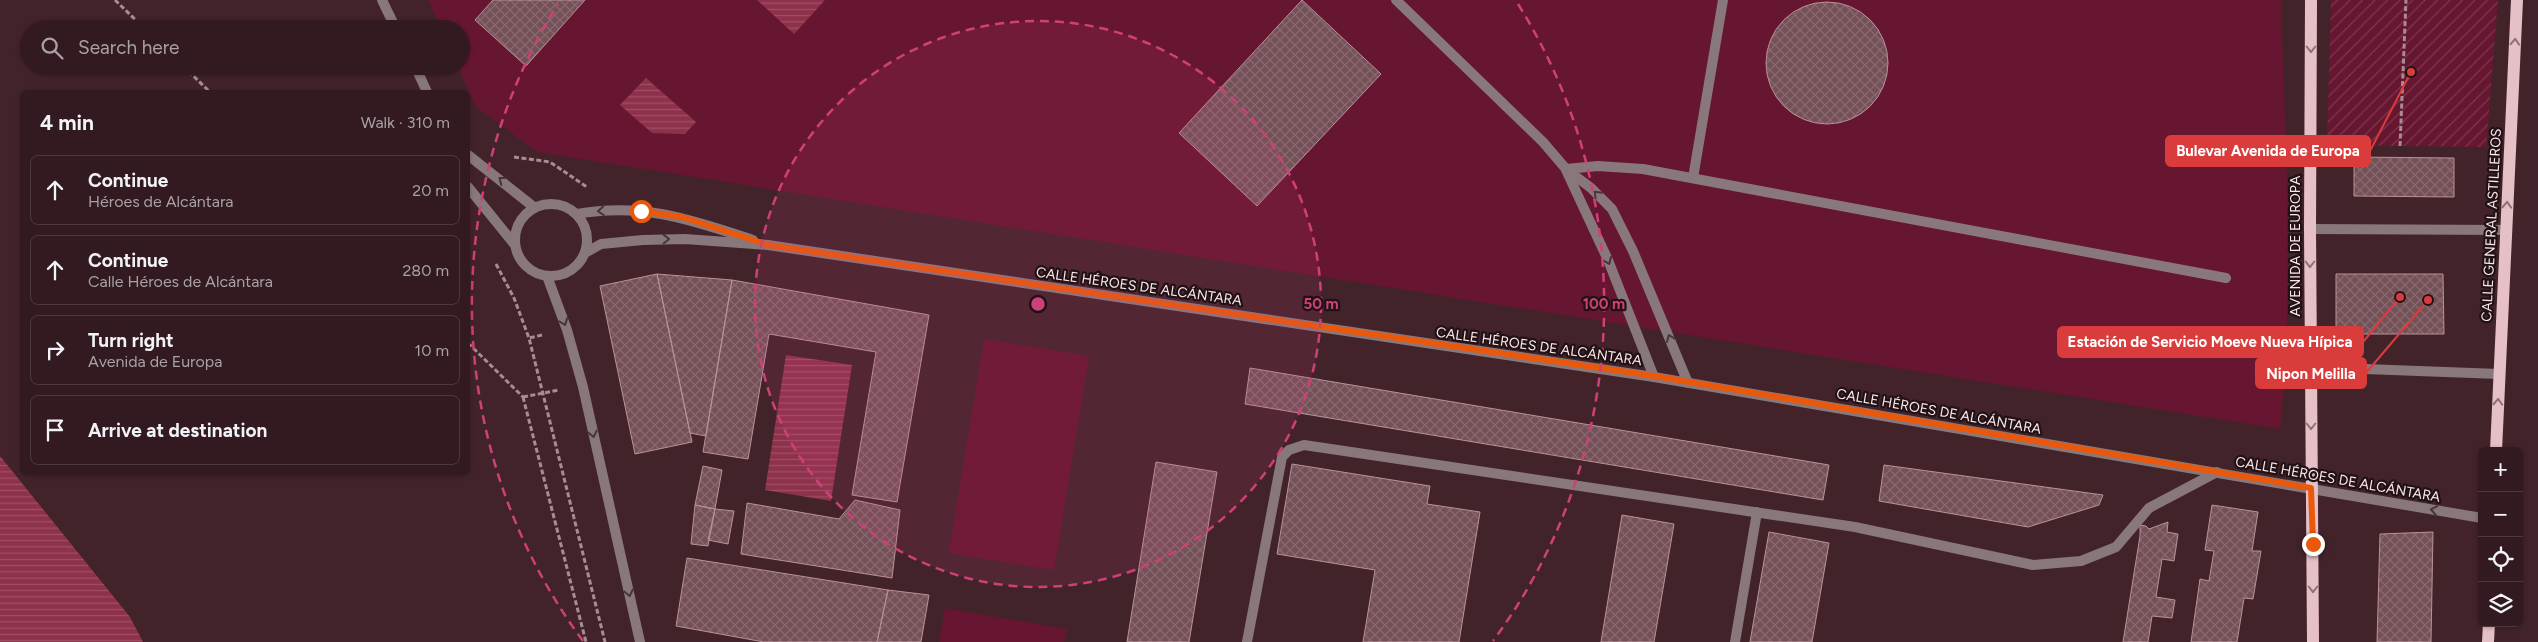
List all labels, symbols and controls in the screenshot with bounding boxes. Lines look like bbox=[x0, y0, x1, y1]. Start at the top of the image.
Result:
search box bbox=[20, 20, 470, 75]
icon: search bbox=[38, 34, 66, 62]
text: Search here bbox=[78, 36, 180, 59]
one-way arrow bbox=[2509, 38, 2520, 46]
one-way arrow bbox=[2306, 45, 2316, 53]
text: 4 min bbox=[40, 110, 94, 135]
text: Walk · 310 m bbox=[361, 113, 450, 132]
street label: CALLE GENERAL ASTILLEROS bbox=[2478, 128, 2505, 322]
callout: Bulevar Avenida de Europa bbox=[2166, 136, 2370, 166]
text: Bulevar Avenida de Europa bbox=[2176, 142, 2360, 160]
text: Continue bbox=[88, 169, 168, 192]
street label: AVENIDA DE EUROPA bbox=[2287, 175, 2304, 316]
icon: ahead bbox=[41, 176, 69, 204]
one-way arrow bbox=[498, 177, 508, 186]
text: 20 m bbox=[412, 181, 449, 200]
one-way arrow bbox=[1594, 191, 1603, 200]
text: Héroes de Alcántara bbox=[88, 192, 233, 211]
route start bbox=[630, 200, 653, 223]
one-way arrow bbox=[2502, 201, 2513, 209]
one-way arrow bbox=[597, 205, 605, 216]
one-way arrow bbox=[663, 234, 671, 245]
text: Continue bbox=[88, 249, 168, 272]
icon: ahead bbox=[41, 256, 69, 284]
one-way arrow bbox=[1602, 256, 1612, 265]
one-way arrow bbox=[2305, 260, 2315, 268]
text: 280 m bbox=[402, 261, 449, 280]
street label: CALLE HÉROES DE ALCÁNTARA bbox=[1035, 264, 1243, 309]
text: Calle Héroes de Alcántara bbox=[88, 272, 273, 291]
centre of rings bbox=[1029, 295, 1047, 313]
text: 50 m bbox=[1303, 295, 1339, 313]
text: 100 m bbox=[1583, 295, 1625, 313]
one-way arrow bbox=[558, 317, 568, 325]
street label: CALLE HÉROES DE ALCÁNTARA bbox=[1435, 324, 1643, 369]
callout: Estación de Servicio Moeve Nueva Hípica bbox=[2058, 327, 2363, 357]
text: Turn right bbox=[88, 329, 174, 352]
text: Estación de Servicio Moeve Nueva Hípica bbox=[2068, 333, 2352, 351]
one-way arrow bbox=[1666, 334, 1676, 343]
icon: right bbox=[41, 336, 69, 364]
text: 10 m bbox=[415, 341, 449, 360]
text: Avenida de Europa bbox=[88, 352, 222, 371]
callout: Nipon Melilla bbox=[2256, 358, 2366, 388]
text: Nipon Melilla bbox=[2266, 365, 2356, 383]
street label: CALLE HÉROES DE ALCÁNTARA bbox=[1835, 385, 2043, 438]
one-way arrow bbox=[2493, 398, 2503, 406]
icon: arrive bbox=[41, 416, 69, 444]
text: Arrive at destination bbox=[88, 419, 267, 442]
one-way arrow bbox=[2306, 422, 2316, 430]
one-way arrow bbox=[587, 430, 598, 439]
map controls bbox=[2478, 447, 2523, 627]
button: + bbox=[2478, 447, 2523, 492]
street label: CALLE HÉROES DE ALCÁNTARA bbox=[2234, 453, 2442, 506]
button: − bbox=[2478, 492, 2523, 537]
one-way arrow bbox=[2429, 505, 2438, 515]
route end bbox=[2302, 533, 2325, 556]
button: locate bbox=[2478, 537, 2523, 582]
button: layers bbox=[2478, 582, 2523, 627]
one-way arrow bbox=[2308, 585, 2318, 593]
one-way arrow bbox=[623, 588, 634, 597]

